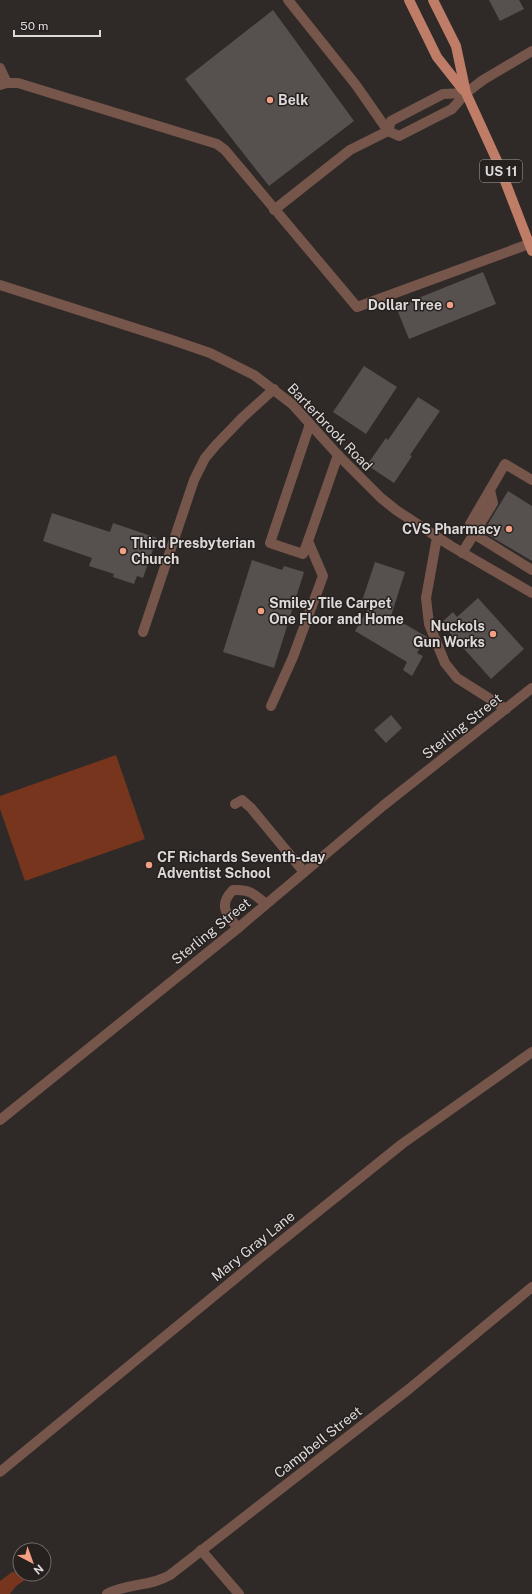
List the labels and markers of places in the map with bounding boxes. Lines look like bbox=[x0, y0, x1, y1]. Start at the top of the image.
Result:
place label: Belk bbox=[278, 92, 308, 108]
marker: Belk bbox=[265, 95, 275, 105]
place label: Dollar Tree bbox=[368, 297, 442, 313]
marker: Dollar Tree bbox=[445, 300, 455, 310]
place label: CVS Pharmacy bbox=[402, 521, 501, 537]
marker: CVS Pharmacy bbox=[504, 524, 514, 534]
place label: Third Presbyterian Church bbox=[131, 535, 255, 567]
marker: Third Presbyterian Church bbox=[118, 546, 128, 556]
place label: Smiley Tile Carpet One Floor and Home bbox=[269, 595, 404, 627]
marker: Smiley Tile Carpet One Floor and Home bbox=[256, 606, 266, 616]
place label: Nuckols Gun Works bbox=[413, 618, 485, 650]
marker: Nuckols Gun Works bbox=[488, 629, 498, 639]
place label: CF Richards Seventh-day Adventist School bbox=[157, 849, 325, 881]
marker: CF Richards Seventh-day Adventist School bbox=[144, 860, 154, 870]

